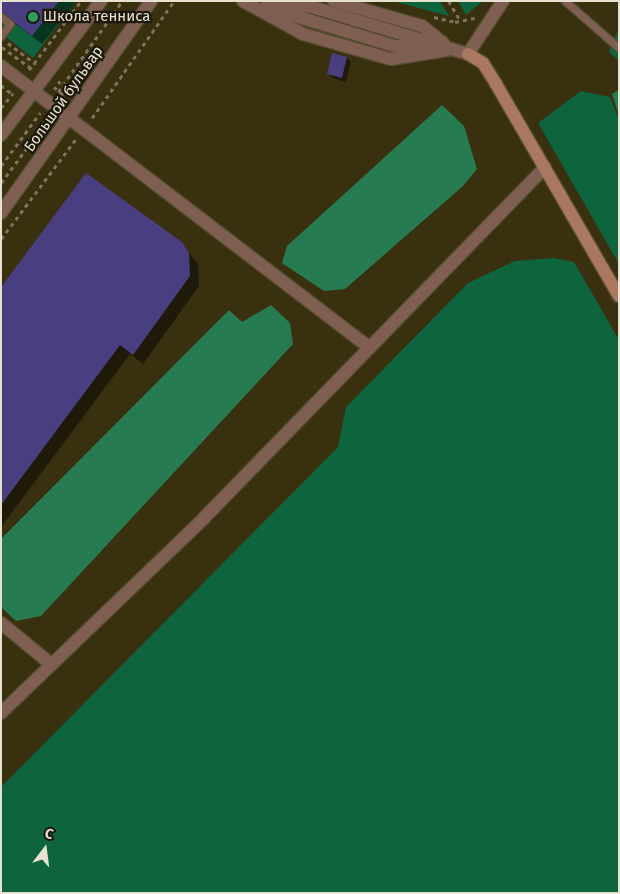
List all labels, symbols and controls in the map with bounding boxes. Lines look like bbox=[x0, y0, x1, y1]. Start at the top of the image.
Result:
place label: Школа тенниса bbox=[43, 8, 150, 26]
marker: Школа тенниса bbox=[27, 11, 39, 23]
street label: Большой бульвар bbox=[21, 43, 107, 155]
north arrow bbox=[20, 824, 70, 874]
text: С bbox=[43, 825, 55, 843]

